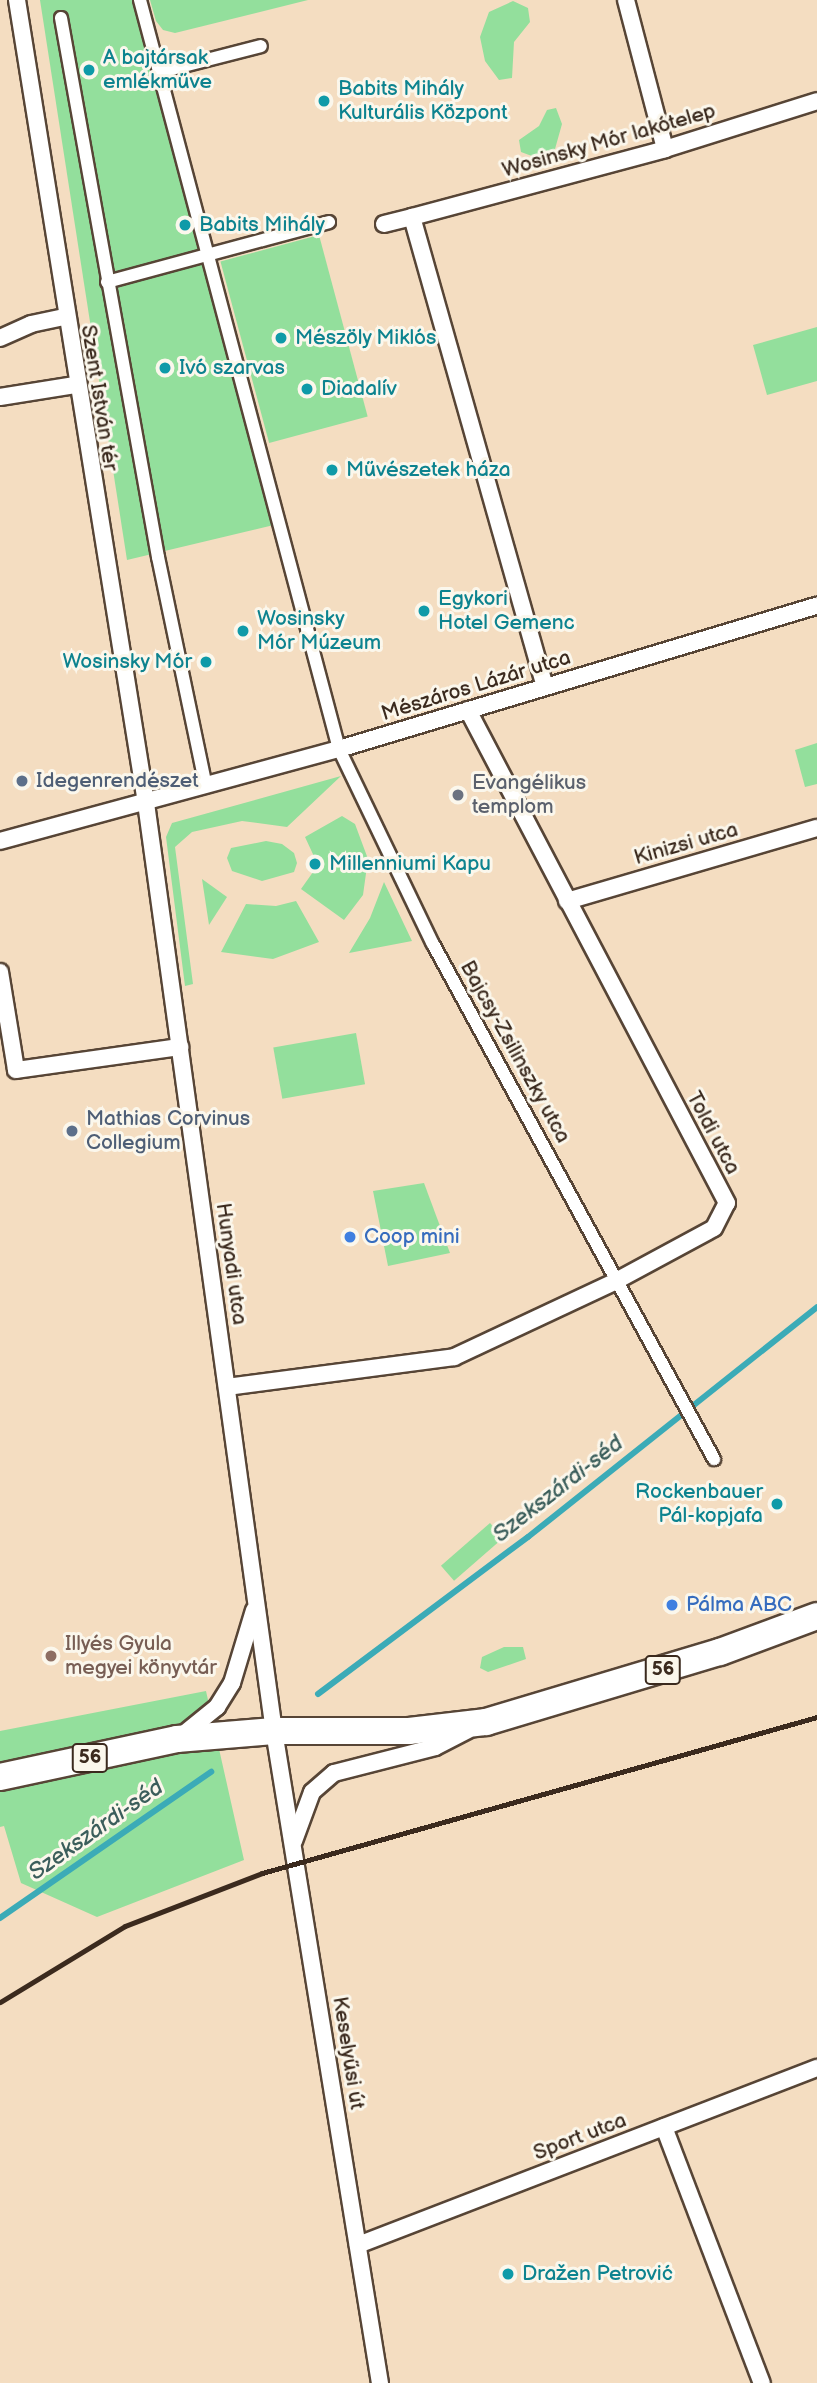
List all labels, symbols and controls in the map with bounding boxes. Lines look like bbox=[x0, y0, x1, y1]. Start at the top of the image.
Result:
place label: A bajtársak emlékműve bbox=[103, 45, 212, 95]
marker: A bajtársak emlékműve bbox=[81, 62, 97, 78]
place label: Babits Mihály Kulturális Központ bbox=[338, 76, 508, 126]
marker: Babits Mihály Kulturális Központ bbox=[316, 93, 332, 109]
street label: Wosinsky Mór lakótelep bbox=[499, 98, 719, 184]
place label: Babits Mihály bbox=[199, 212, 325, 238]
marker: Babits Mihály bbox=[177, 217, 193, 233]
street label: Szent István tér bbox=[75, 323, 123, 473]
place label: Mészöly Miklós bbox=[295, 325, 438, 351]
marker: Mészöly Miklós bbox=[273, 330, 289, 346]
place label: Ivó szarvas bbox=[179, 355, 285, 381]
marker: Ivó szarvas bbox=[157, 360, 173, 376]
place label: Diadalív bbox=[321, 376, 397, 402]
marker: Diadalív bbox=[299, 381, 315, 397]
place label: Művészetek háza bbox=[346, 457, 511, 483]
marker: Művészetek háza bbox=[324, 462, 340, 478]
place label: Egykori Hotel Gemenc bbox=[438, 586, 575, 636]
marker: Egykori Hotel Gemenc bbox=[416, 603, 432, 619]
place label: Wosinsky Mór Múzeum bbox=[257, 606, 381, 656]
marker: Wosinsky Mór Múzeum bbox=[235, 623, 251, 639]
street label: Mészáros Lázár utca bbox=[378, 645, 574, 727]
place label: Wosinsky Mór bbox=[61, 649, 192, 675]
marker: Wosinsky Mór bbox=[198, 654, 214, 670]
place label: Idegenrendészet bbox=[36, 768, 199, 794]
place label: Evangélikus templom bbox=[472, 770, 586, 820]
marker: Idegenrendészet bbox=[14, 773, 30, 789]
marker: Evangélikus templom bbox=[450, 787, 466, 803]
street label: Kinizsi utca bbox=[631, 817, 741, 871]
place label: Millenniumi Kapu bbox=[329, 851, 491, 877]
marker: Millenniumi Kapu bbox=[307, 856, 323, 872]
street label: Bajcsy-Zsilinszky utca bbox=[454, 956, 576, 1148]
street label: Toldi utca bbox=[681, 1087, 745, 1179]
place label: Mathias Corvinus Collegium bbox=[86, 1106, 250, 1156]
marker: Mathias Corvinus Collegium bbox=[64, 1123, 80, 1139]
street label: Hunyadi utca bbox=[210, 1201, 252, 1327]
place label: Coop mini bbox=[364, 1224, 460, 1250]
marker: Coop mini bbox=[342, 1229, 358, 1245]
water label: Szekszárdi-séd bbox=[487, 1430, 629, 1548]
place label: Rockenbauer Pál-kopjafa bbox=[635, 1479, 763, 1529]
marker: Rockenbauer Pál-kopjafa bbox=[769, 1496, 785, 1512]
place label: Pálma ABC bbox=[686, 1592, 792, 1618]
marker: Pálma ABC bbox=[664, 1597, 680, 1613]
place label: Illyés Gyula megyei könyvtár bbox=[65, 1631, 217, 1681]
marker: Illyés Gyula megyei könyvtár bbox=[43, 1648, 59, 1664]
road number: 56 bbox=[644, 1654, 682, 1686]
road number: 56 bbox=[71, 1742, 109, 1774]
water label: Szekszárdi-séd bbox=[24, 1773, 168, 1887]
street label: Keselyűsi út bbox=[327, 1995, 369, 2111]
street label: Sport utca bbox=[530, 2108, 630, 2166]
place label: Dražen Petrović bbox=[522, 2261, 673, 2287]
marker: Dražen Petrović bbox=[500, 2266, 516, 2282]

